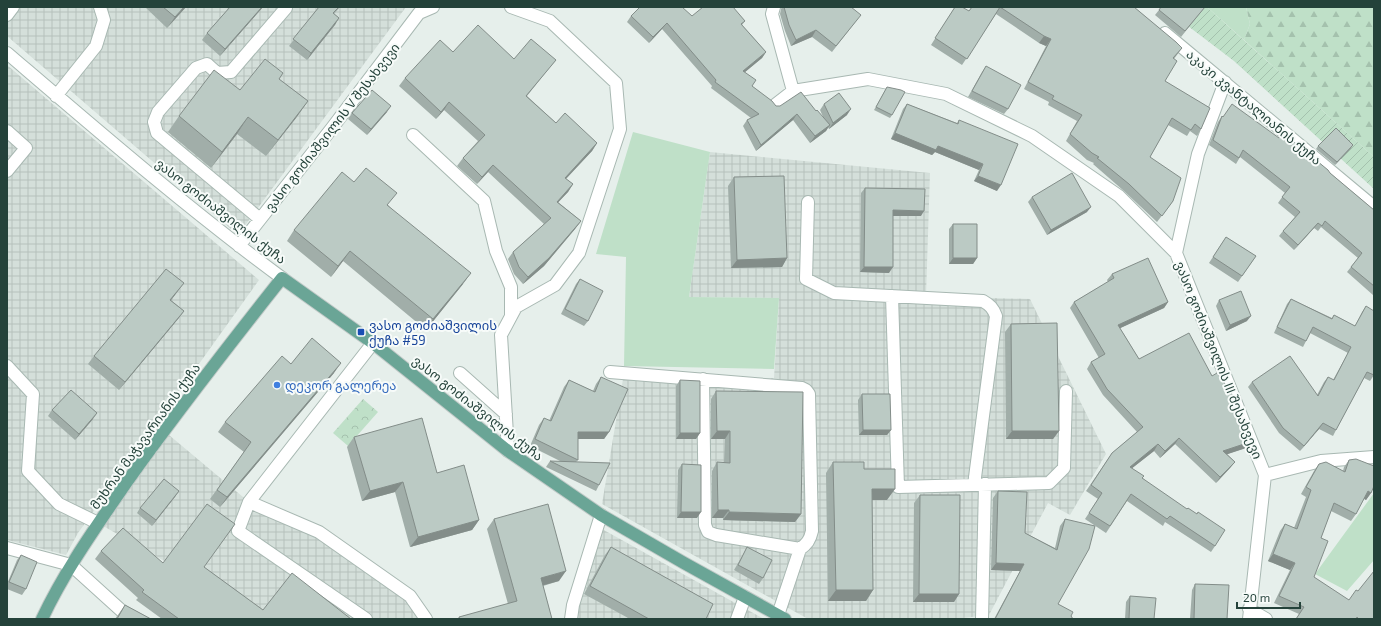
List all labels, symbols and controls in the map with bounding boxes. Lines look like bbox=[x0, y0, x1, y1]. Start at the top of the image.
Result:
street label: ვასო გოძიაშვილის V შესახვევი bbox=[261, 40, 404, 215]
street label: აკაკი კვანტალიანის ქუჩა bbox=[1183, 46, 1325, 169]
street label: ვასო გოძიაშვილის ქუჩა bbox=[152, 155, 289, 268]
street label: ვასო გოძიაშვილის III შესახვევი bbox=[1171, 259, 1266, 462]
place label: ვასო გოძიაშვილის ქუჩა #59 bbox=[369, 317, 497, 348]
marker: ვასო გოძიაშვილის ქუჩა #59 bbox=[356, 327, 366, 337]
street label: ვასო გოძიაშვილის ქუჩა bbox=[409, 352, 546, 465]
street label: მუხრან მაჭავარიანის ქუჩა bbox=[87, 360, 203, 512]
place label: დეკორ გალერეა bbox=[285, 377, 396, 394]
marker: დეკორ გალერეა bbox=[272, 380, 282, 390]
scale bar bbox=[1237, 584, 1300, 610]
text: 20 m bbox=[1243, 590, 1270, 604]

